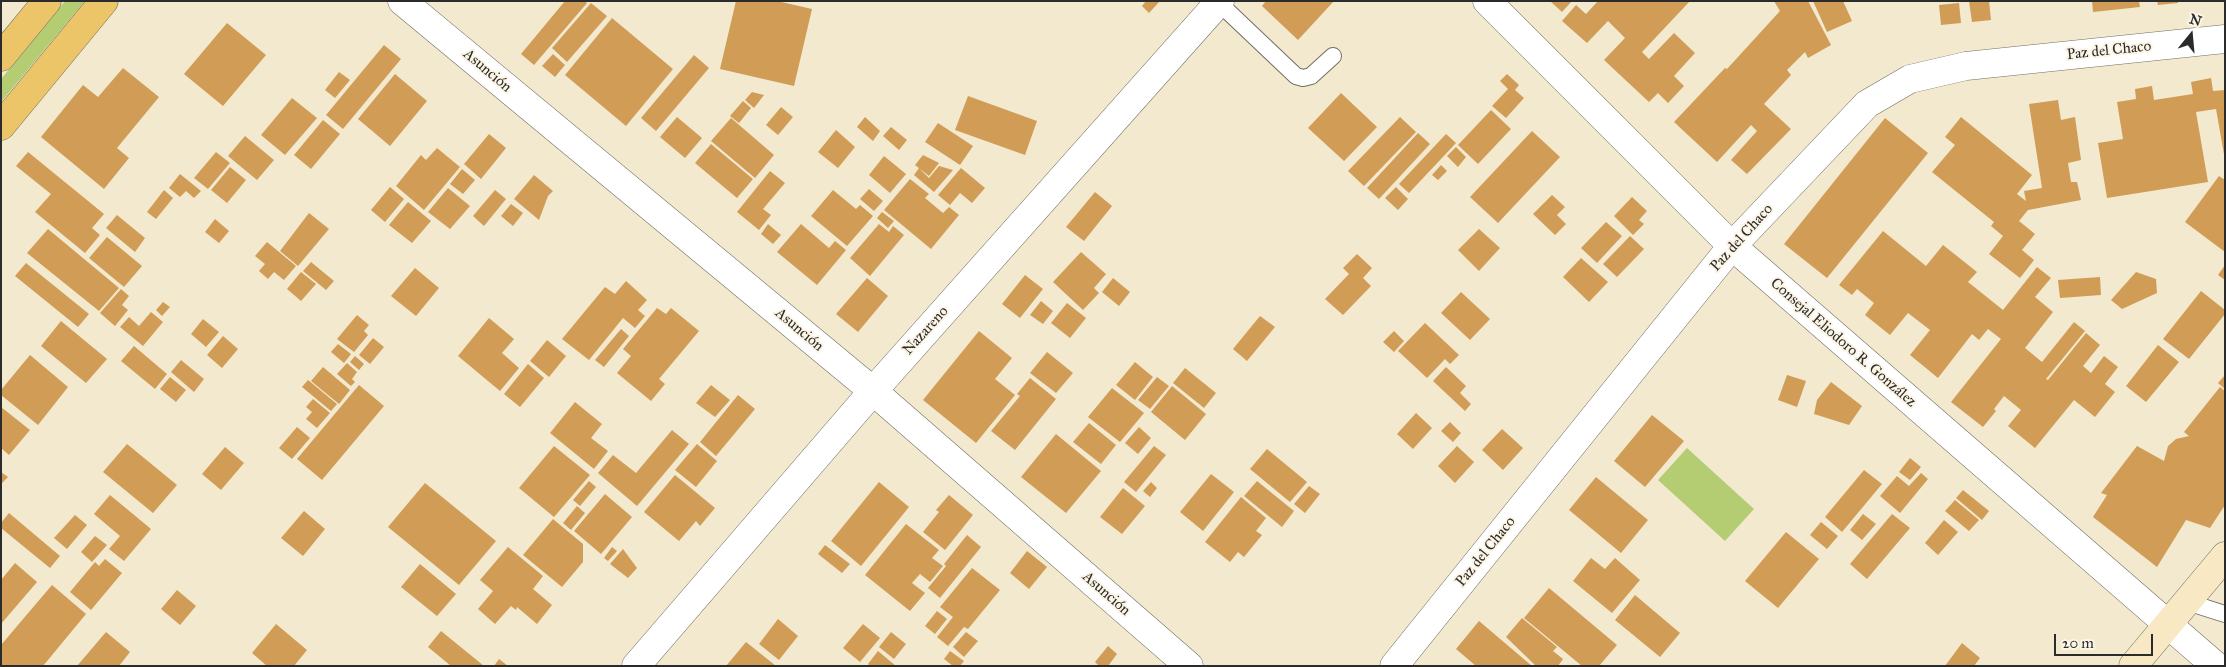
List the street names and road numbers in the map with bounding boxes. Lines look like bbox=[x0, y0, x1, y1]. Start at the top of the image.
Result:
street label: Paz del Chaco bbox=[2066, 38, 2152, 64]
street label: Asunción bbox=[459, 46, 515, 96]
street label: Paz del Chaco bbox=[1707, 200, 1777, 276]
street label: Consejal Eliodoro R. González bbox=[1766, 275, 1920, 411]
street label: Nazareno bbox=[899, 303, 953, 359]
street label: Asunción bbox=[771, 305, 827, 355]
street label: Paz del Chaco bbox=[1452, 513, 1520, 591]
street label: Asunción bbox=[1078, 568, 1134, 620]

